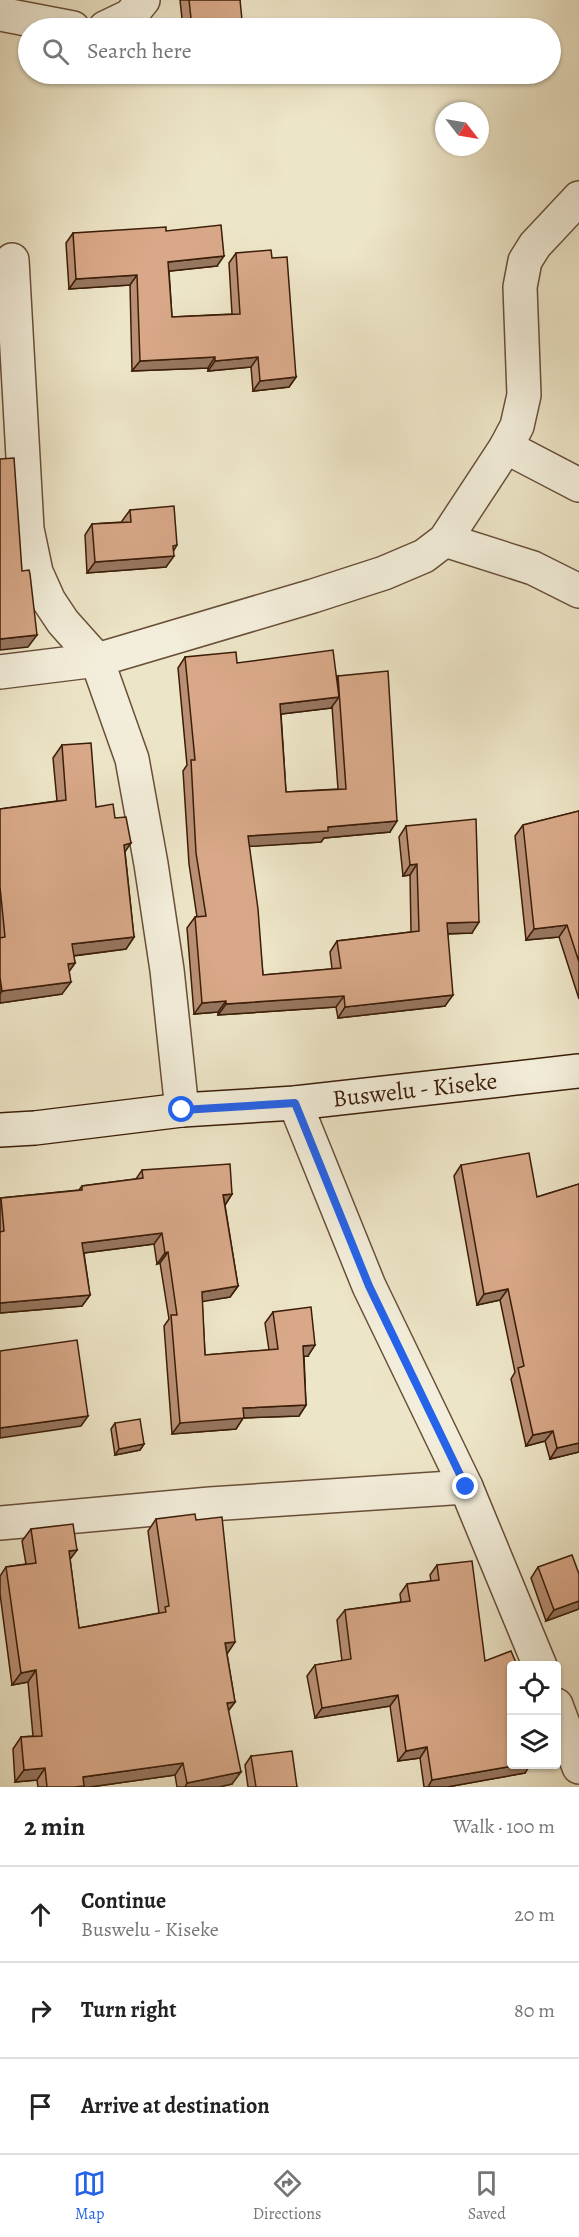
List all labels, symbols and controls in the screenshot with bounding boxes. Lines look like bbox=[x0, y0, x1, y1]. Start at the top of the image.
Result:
search box bbox=[18, 18, 561, 84]
icon: search bbox=[39, 35, 72, 68]
text: Search here bbox=[87, 36, 192, 66]
north arrow bbox=[435, 102, 489, 156]
street label: Buswelu - Kiseke bbox=[331, 1064, 499, 1115]
route start bbox=[168, 1096, 194, 1122]
route end bbox=[452, 1473, 478, 1499]
map controls bbox=[507, 1661, 561, 1769]
button: locate bbox=[507, 1661, 561, 1715]
button: layers bbox=[507, 1715, 561, 1769]
text: 2 min bbox=[24, 1809, 85, 1844]
text: Walk · 100 m bbox=[453, 1813, 555, 1840]
text: Continue bbox=[81, 1886, 166, 1916]
icon: ahead bbox=[24, 1898, 57, 1931]
text: 20 m bbox=[514, 1901, 555, 1928]
text: Buswelu - Kiseke bbox=[81, 1916, 219, 1943]
icon: right bbox=[24, 1994, 57, 2027]
text: Turn right bbox=[81, 1995, 177, 2025]
text: 80 m bbox=[514, 1997, 555, 2024]
icon: arrive bbox=[24, 2090, 57, 2123]
text: Arrive at destination bbox=[81, 2091, 270, 2121]
tab: Map bbox=[73, 2167, 106, 2225]
tab: Directions bbox=[253, 2167, 321, 2225]
tab: Saved bbox=[468, 2167, 506, 2225]

